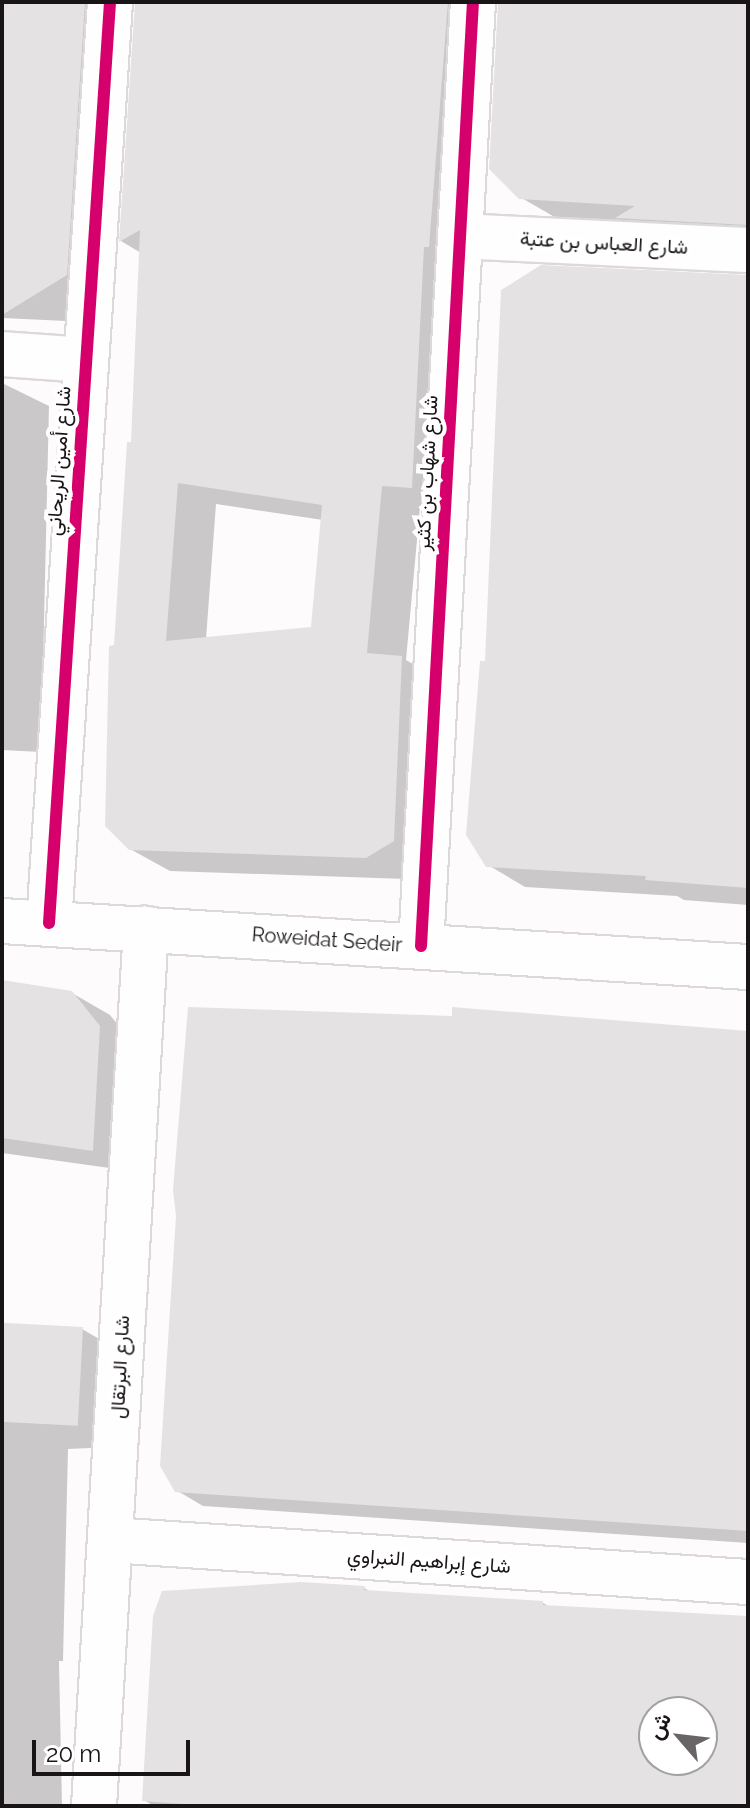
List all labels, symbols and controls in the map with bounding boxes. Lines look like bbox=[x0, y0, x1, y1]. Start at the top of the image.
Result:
street label: شارع العباس بن عتبة bbox=[519, 227, 689, 259]
street label: شارع أمين الريحاني bbox=[42, 385, 76, 537]
street label: شارع شهاب بن كثير bbox=[411, 394, 443, 552]
street label: Roweidat Sedeir bbox=[251, 923, 403, 957]
street label: شارع البرتقال bbox=[105, 1315, 135, 1419]
street label: شارع إبراهيم النبراوي bbox=[346, 1543, 512, 1579]
north arrow bbox=[638, 1696, 718, 1776]
text: ش bbox=[641, 1708, 676, 1743]
scale bar bbox=[36, 1724, 194, 1774]
text: 20 m bbox=[46, 1739, 101, 1768]

